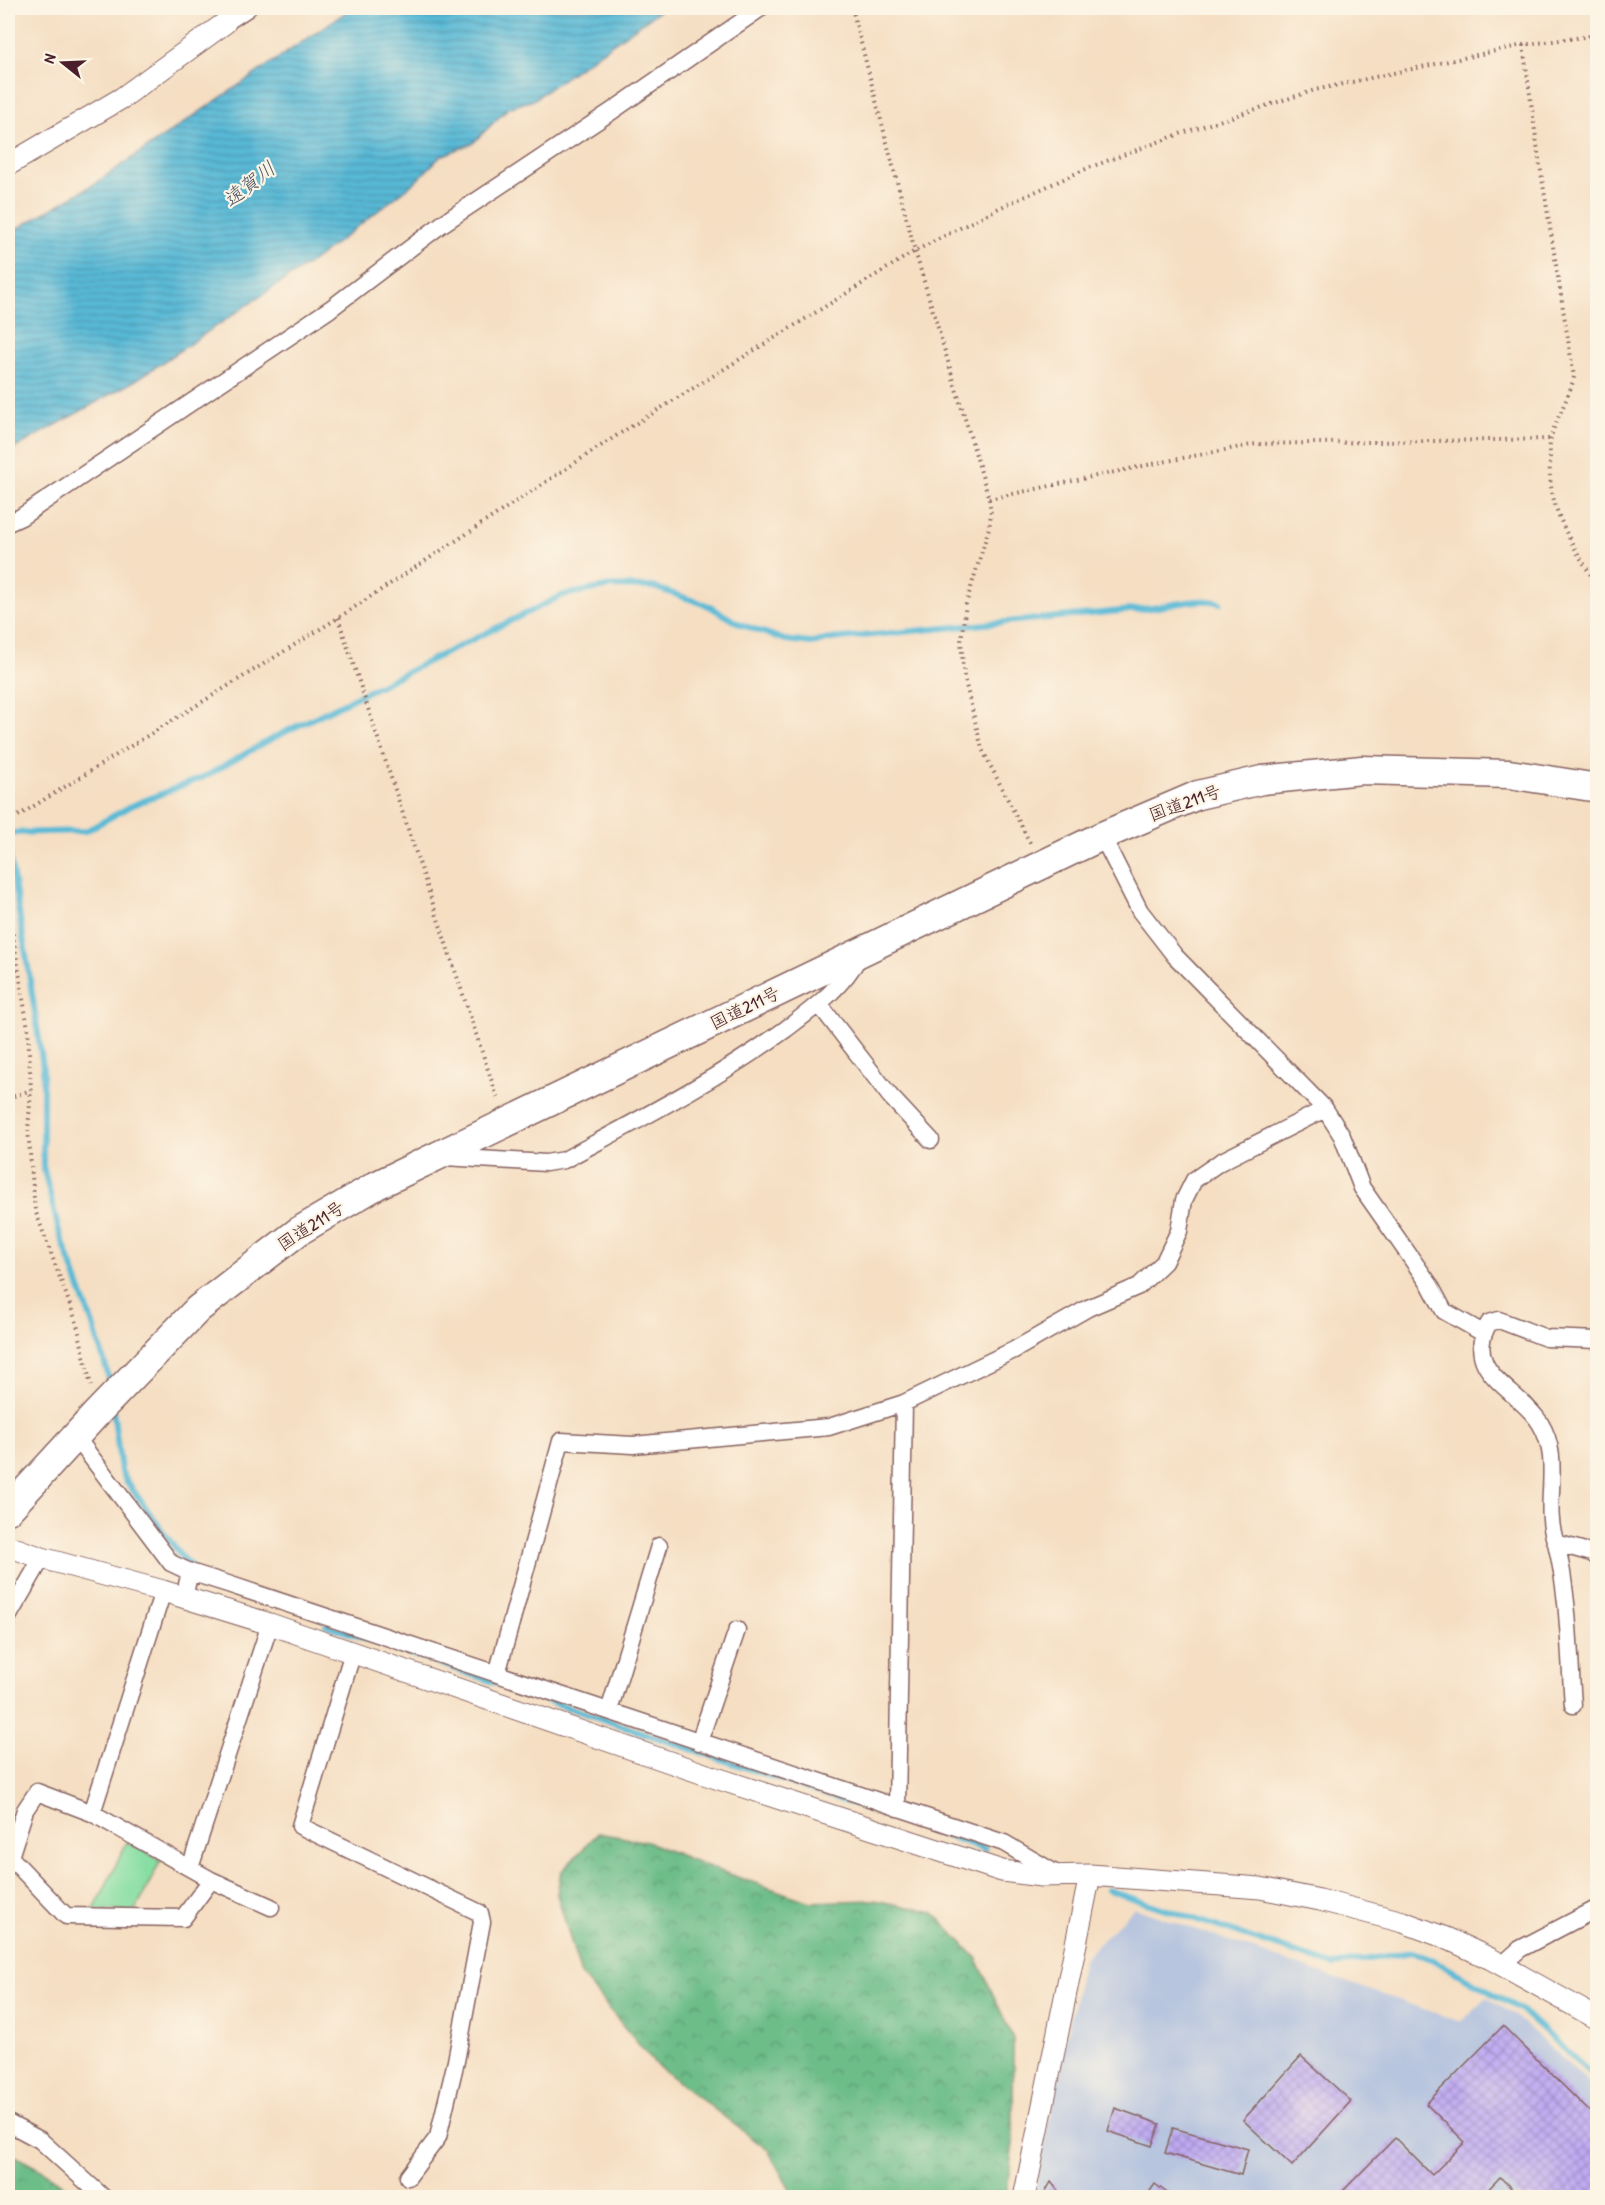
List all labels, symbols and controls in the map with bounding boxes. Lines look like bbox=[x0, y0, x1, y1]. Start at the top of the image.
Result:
north arrow bbox=[33, 33, 93, 93]
text: N bbox=[37, 50, 61, 66]
water label: 遠賀川 bbox=[217, 154, 281, 213]
street label: 国道211号 bbox=[1145, 778, 1225, 827]
street label: 国道211号 bbox=[705, 980, 784, 1035]
street label: 国道211号 bbox=[272, 1195, 349, 1257]

